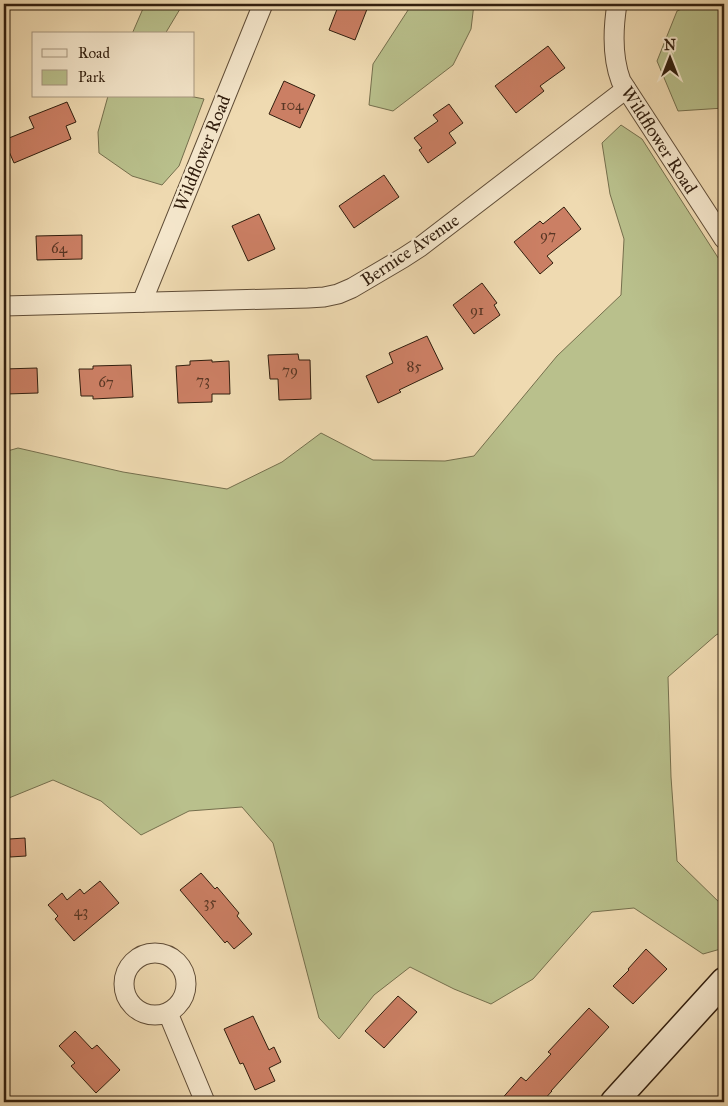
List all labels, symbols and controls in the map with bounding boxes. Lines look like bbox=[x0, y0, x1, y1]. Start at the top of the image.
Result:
legend bbox=[32, 32, 195, 98]
north arrow bbox=[646, 32, 696, 82]
text: N bbox=[664, 37, 676, 54]
text: Road bbox=[78, 44, 110, 62]
text: Park bbox=[78, 68, 105, 86]
street label: Wildflower Road bbox=[616, 82, 702, 198]
street label: Wildflower Road bbox=[169, 92, 235, 214]
house number: 104 bbox=[281, 96, 304, 114]
street label: Bernice Avenue bbox=[357, 209, 463, 291]
house number: 97 bbox=[540, 226, 556, 244]
house number: 64 bbox=[51, 239, 68, 257]
house number: 91 bbox=[470, 301, 484, 319]
house number: 85 bbox=[407, 357, 421, 375]
house number: 79 bbox=[282, 361, 298, 379]
house number: 73 bbox=[196, 371, 210, 389]
house number: 67 bbox=[98, 373, 114, 391]
house number: 35 bbox=[204, 893, 217, 911]
house number: 43 bbox=[74, 902, 88, 920]

